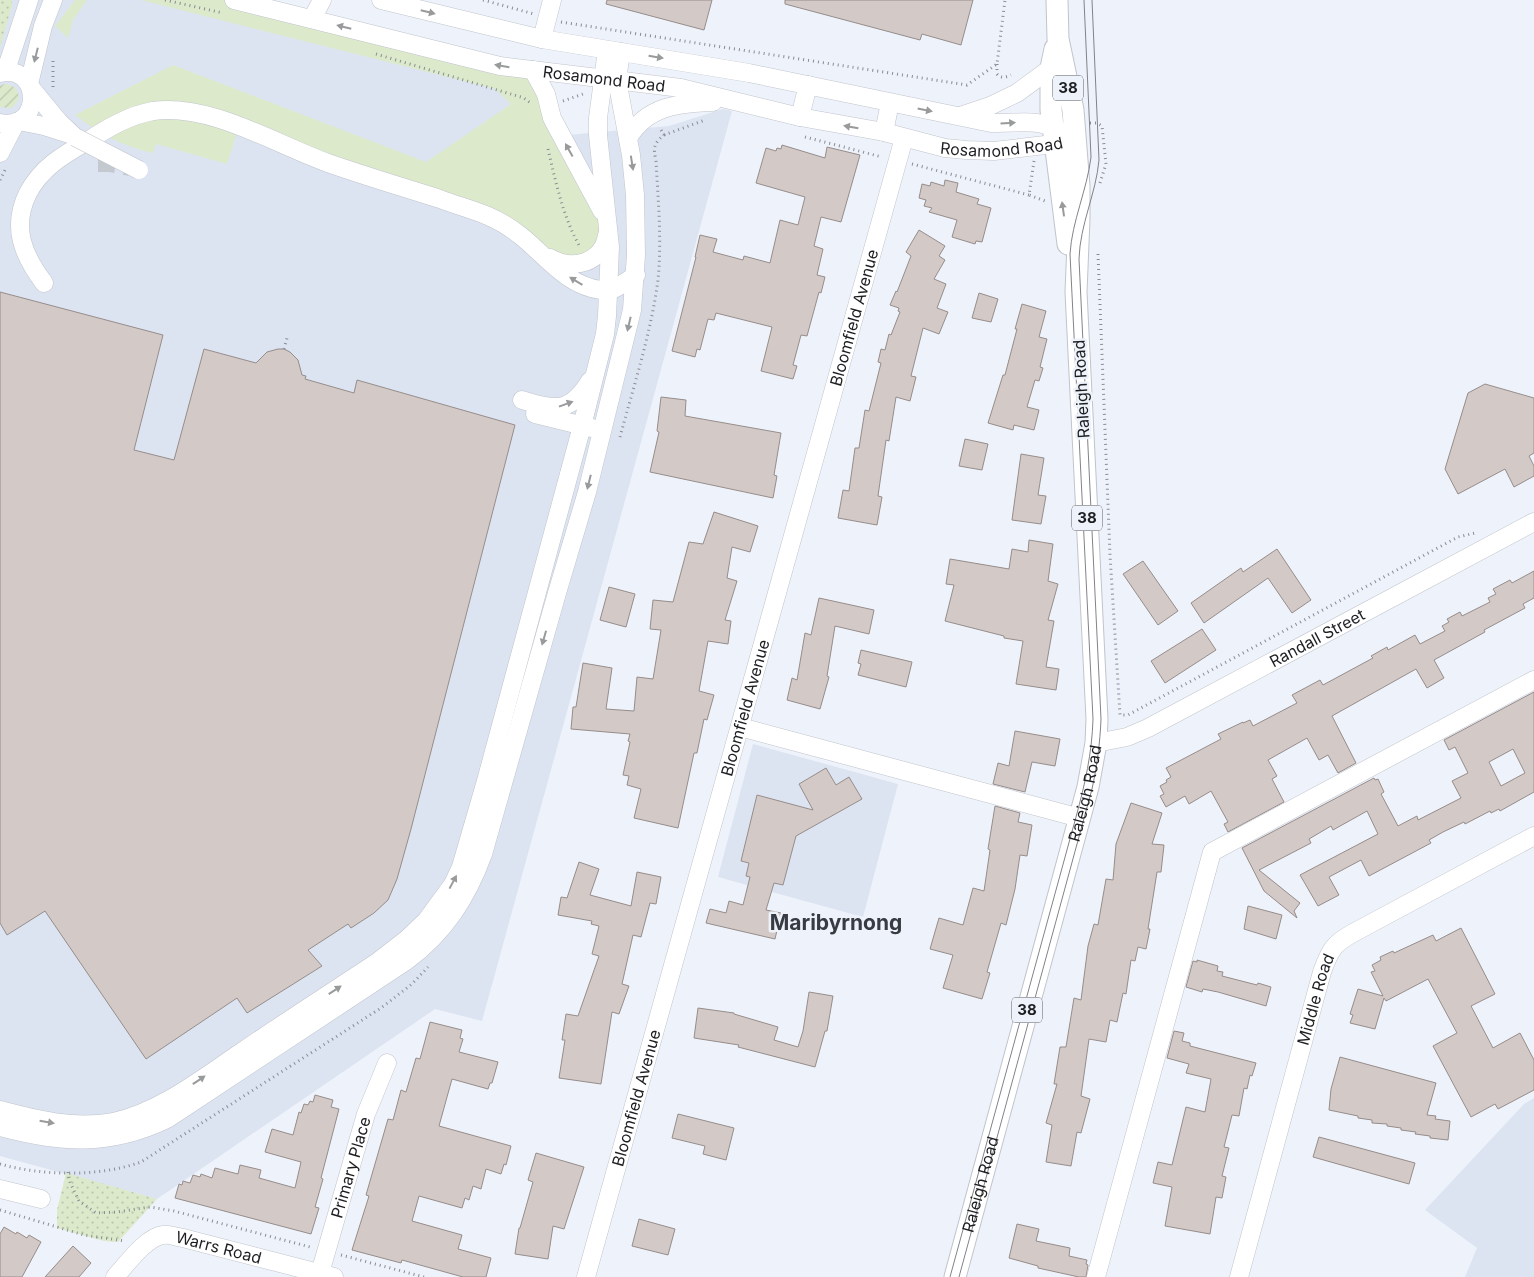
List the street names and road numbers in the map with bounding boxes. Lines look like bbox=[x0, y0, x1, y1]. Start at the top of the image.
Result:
street label: Rosamond Road bbox=[542, 61, 666, 96]
road number: 38 bbox=[1053, 76, 1083, 100]
street label: Rosamond Road bbox=[939, 132, 1065, 161]
street label: Bloomfield Avenue bbox=[825, 247, 882, 388]
street label: Raleigh Road bbox=[1068, 339, 1094, 439]
road number: 38 bbox=[1072, 506, 1102, 530]
street label: Randall Street bbox=[1266, 604, 1368, 671]
street label: Bloomfield Avenue bbox=[716, 637, 774, 778]
street label: Raleigh Road bbox=[1064, 743, 1105, 844]
street label: Middle Road bbox=[1293, 950, 1338, 1047]
road number: 38 bbox=[1012, 998, 1042, 1022]
street label: Bloomfield Avenue bbox=[607, 1027, 665, 1168]
street label: Primary Place bbox=[326, 1114, 375, 1220]
street label: Raleigh Road bbox=[958, 1134, 1003, 1235]
street label: Warrs Road bbox=[174, 1227, 264, 1268]

